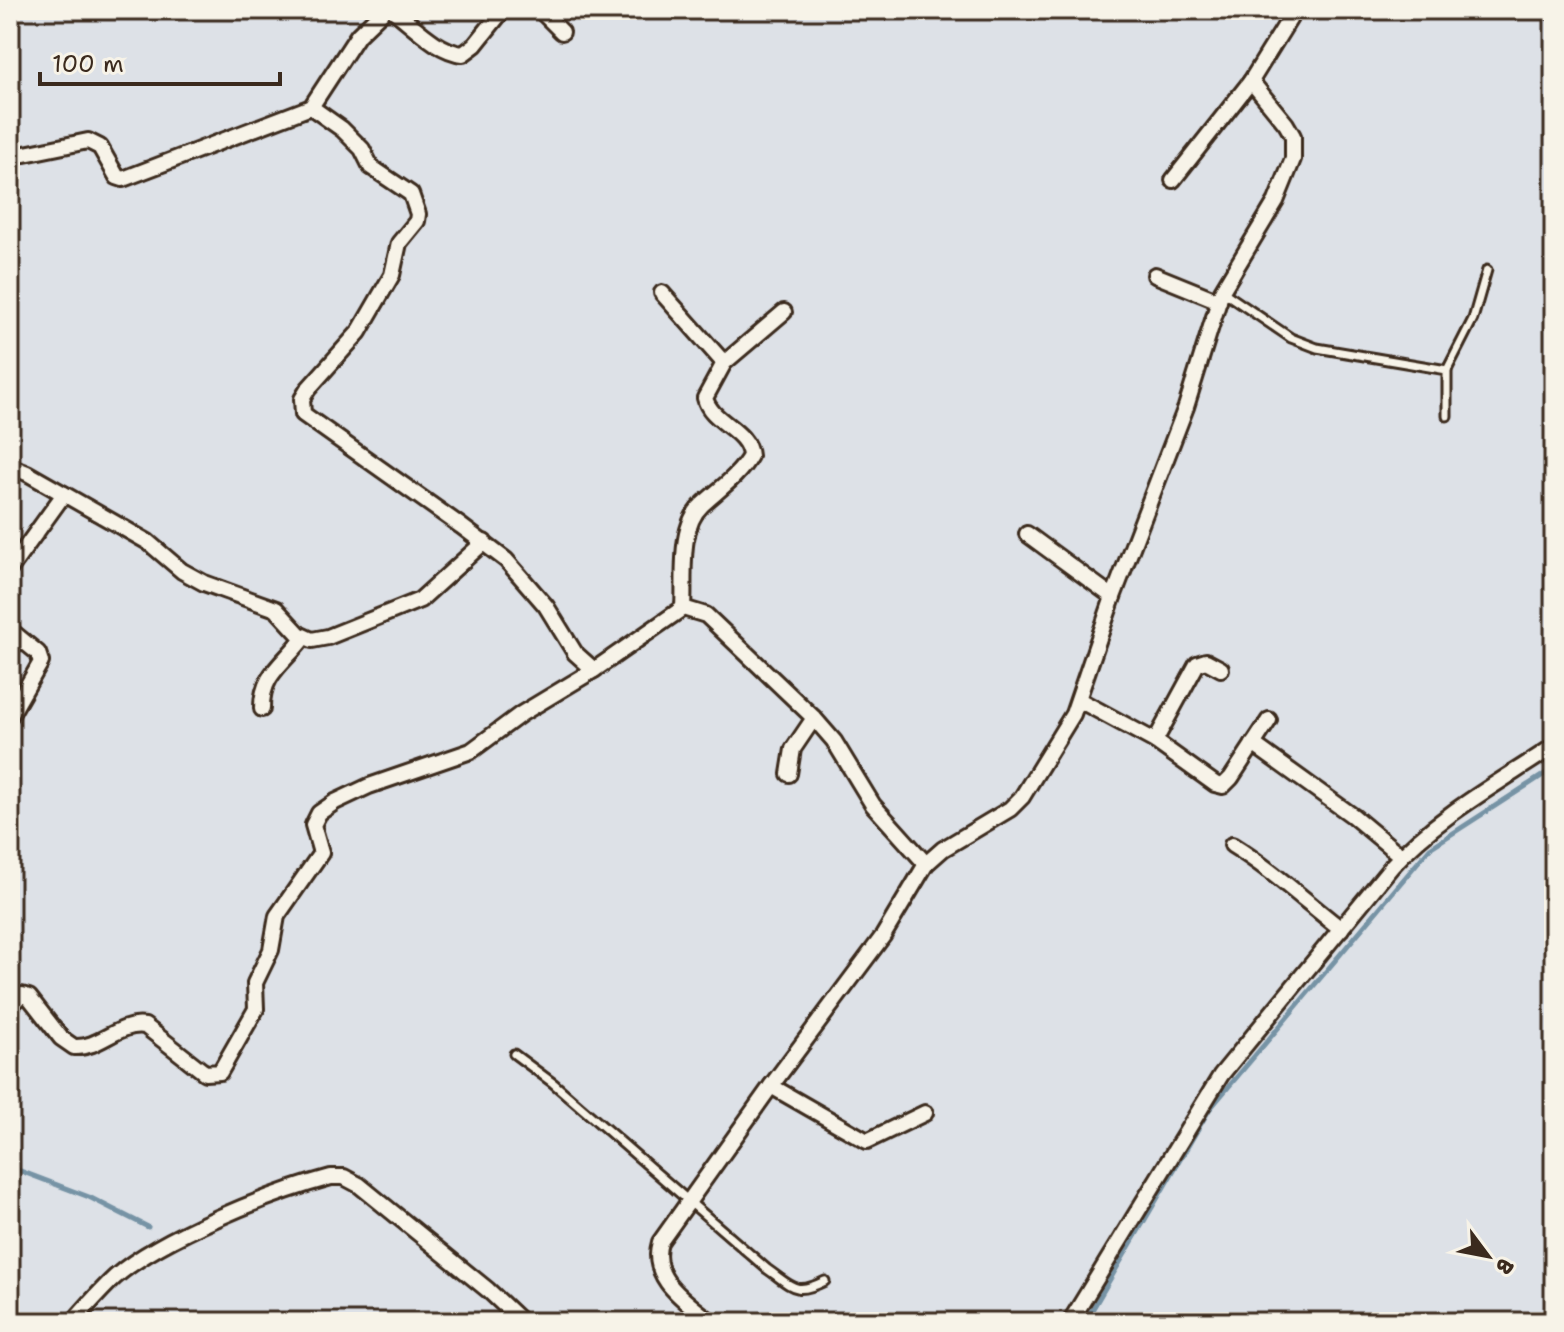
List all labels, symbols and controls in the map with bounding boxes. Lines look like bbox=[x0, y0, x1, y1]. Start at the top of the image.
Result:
scale bar bbox=[40, 36, 280, 86]
text: 100 m bbox=[52, 48, 124, 80]
north arrow bbox=[1448, 1216, 1528, 1296]
text: B bbox=[1489, 1253, 1520, 1280]

